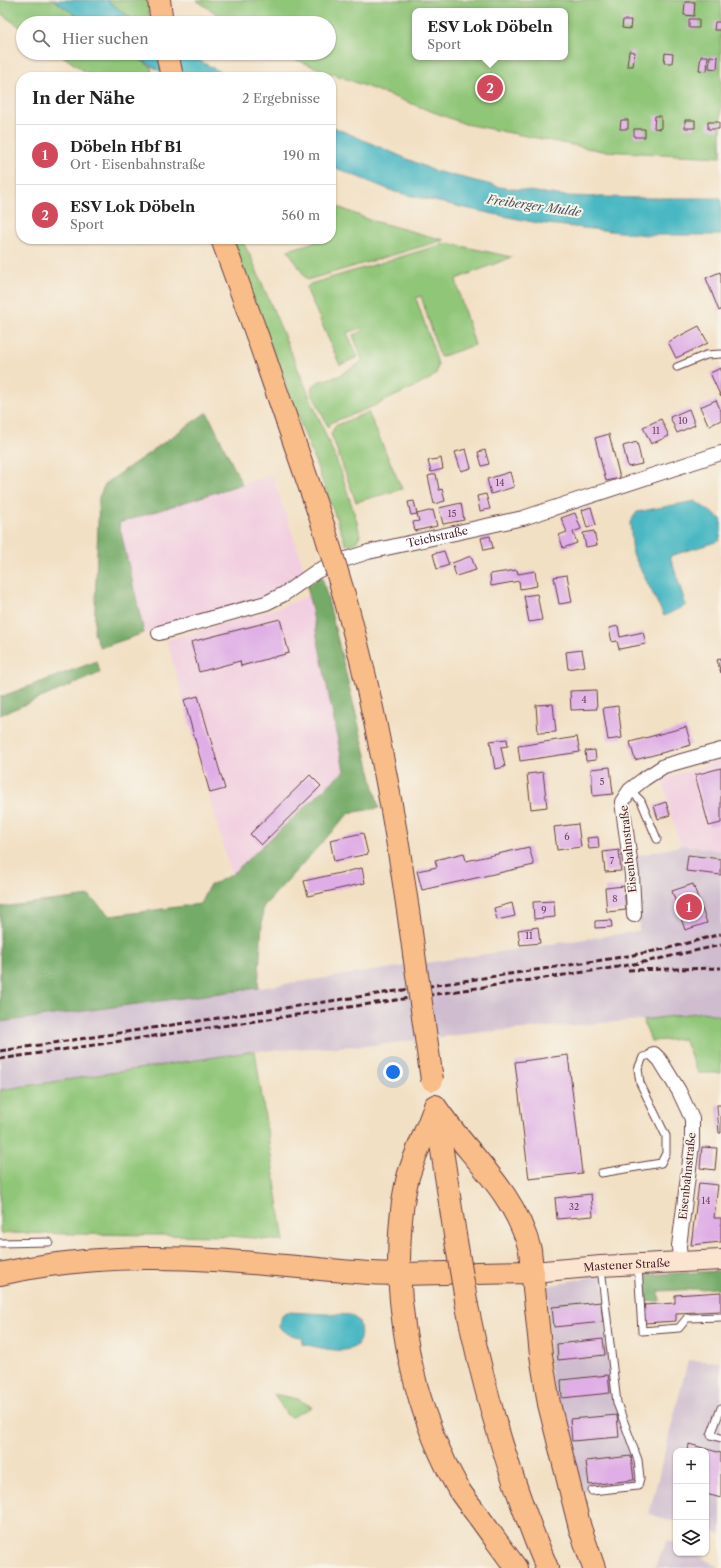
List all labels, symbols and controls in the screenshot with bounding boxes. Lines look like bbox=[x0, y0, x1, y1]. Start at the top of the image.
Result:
popup bbox=[412, 8, 568, 60]
search box bbox=[16, 16, 336, 60]
text: ESV Lok Döbeln bbox=[427, 17, 553, 36]
icon: search bbox=[30, 27, 52, 49]
text: Hier suchen bbox=[62, 29, 149, 48]
text: Sport bbox=[427, 36, 461, 52]
pin: 2 bbox=[477, 73, 503, 103]
text: In der Nähe bbox=[32, 88, 135, 108]
text: 2 Ergebnisse bbox=[242, 90, 320, 106]
text: Döbeln Hbf B1 bbox=[70, 137, 182, 156]
text: 1 bbox=[42, 147, 48, 163]
text: 190 m bbox=[283, 147, 320, 163]
text: Ort · Eisenbahnstraße bbox=[70, 156, 205, 172]
water label: Freiberger Mulde bbox=[485, 191, 583, 220]
text: ESV Lok Döbeln bbox=[70, 197, 195, 216]
text: 2 bbox=[41, 207, 49, 223]
text: 560 m bbox=[282, 207, 320, 223]
text: Sport bbox=[70, 216, 104, 232]
house number: 10 bbox=[678, 415, 688, 426]
house number: 11 bbox=[652, 425, 660, 436]
house number: 14 bbox=[496, 477, 505, 488]
house number: 15 bbox=[448, 508, 456, 519]
street label: Teichstraße bbox=[405, 523, 469, 550]
house number: 4 bbox=[581, 694, 587, 705]
house number: 5 bbox=[600, 776, 605, 787]
street label: Eisenbahnstraße bbox=[616, 805, 640, 893]
house number: 6 bbox=[564, 831, 570, 842]
house number: 7 bbox=[610, 855, 615, 866]
pin: 1 bbox=[676, 892, 702, 922]
house number: 8 bbox=[612, 893, 618, 904]
house number: 9 bbox=[541, 904, 547, 915]
house number: 11 bbox=[525, 930, 533, 941]
your location bbox=[383, 1062, 403, 1082]
street label: Eisenbahnstraße bbox=[675, 1132, 699, 1220]
house number: 14 bbox=[702, 1195, 711, 1206]
house number: 32 bbox=[569, 1201, 579, 1212]
street label: Mastener Straße bbox=[583, 1256, 670, 1275]
map controls bbox=[673, 1448, 709, 1556]
button: + bbox=[673, 1448, 709, 1484]
button: − bbox=[673, 1484, 709, 1520]
button: layers bbox=[673, 1520, 709, 1556]

